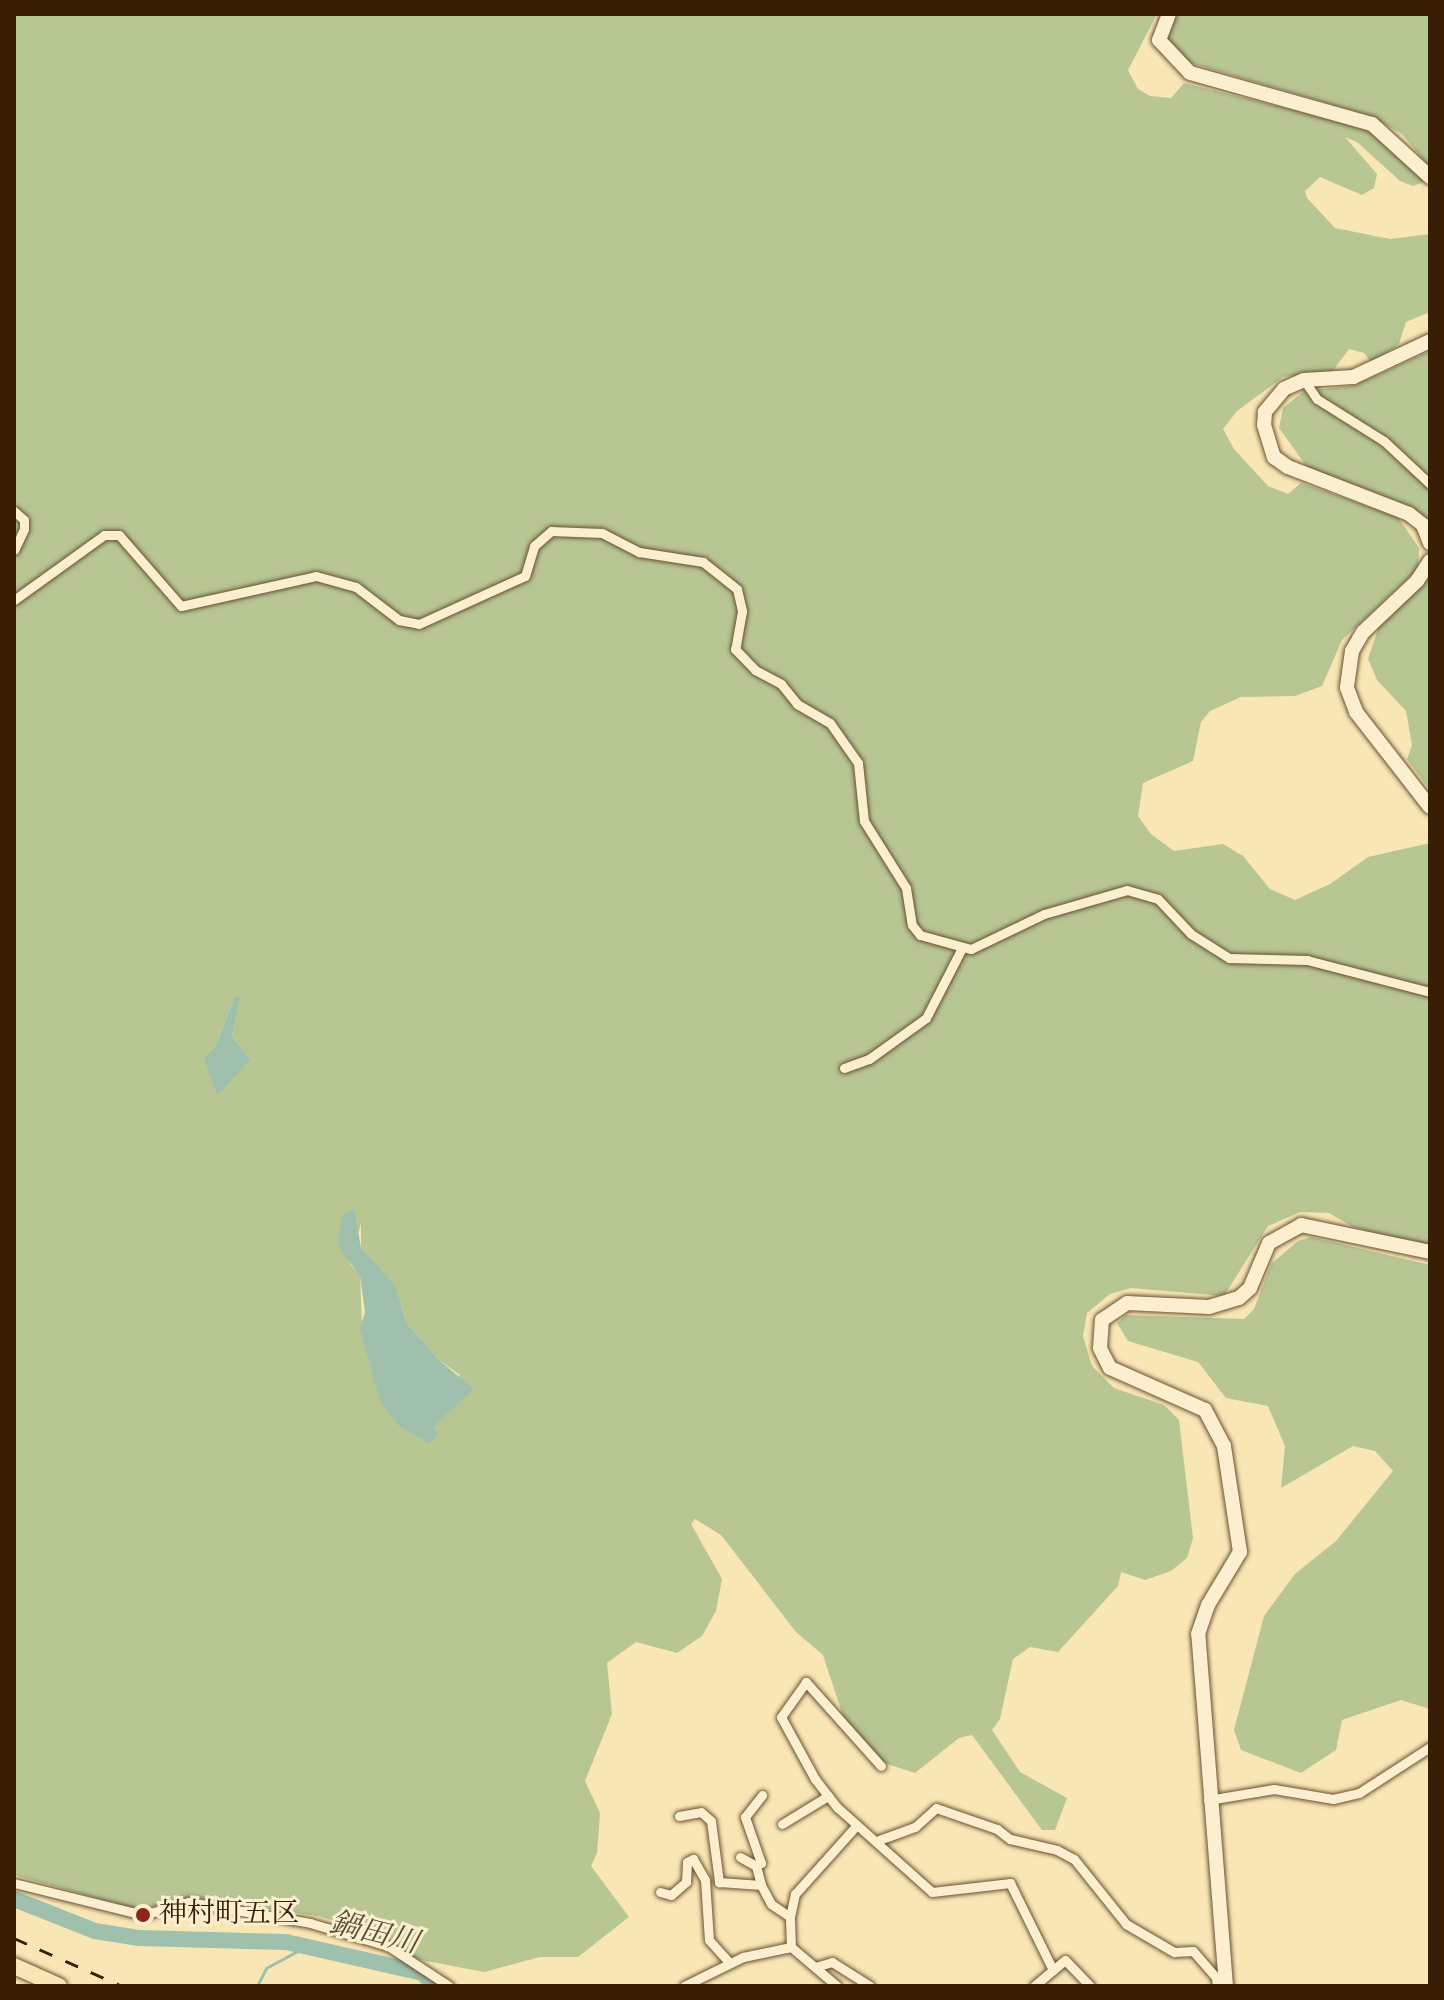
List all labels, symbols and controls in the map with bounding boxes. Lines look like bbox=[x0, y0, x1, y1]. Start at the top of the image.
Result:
place label: 神村町五区 bbox=[159, 1898, 299, 1932]
marker: 神村町五区 bbox=[134, 1906, 152, 1924]
water label: 鍋田川 bbox=[326, 1906, 422, 1962]

